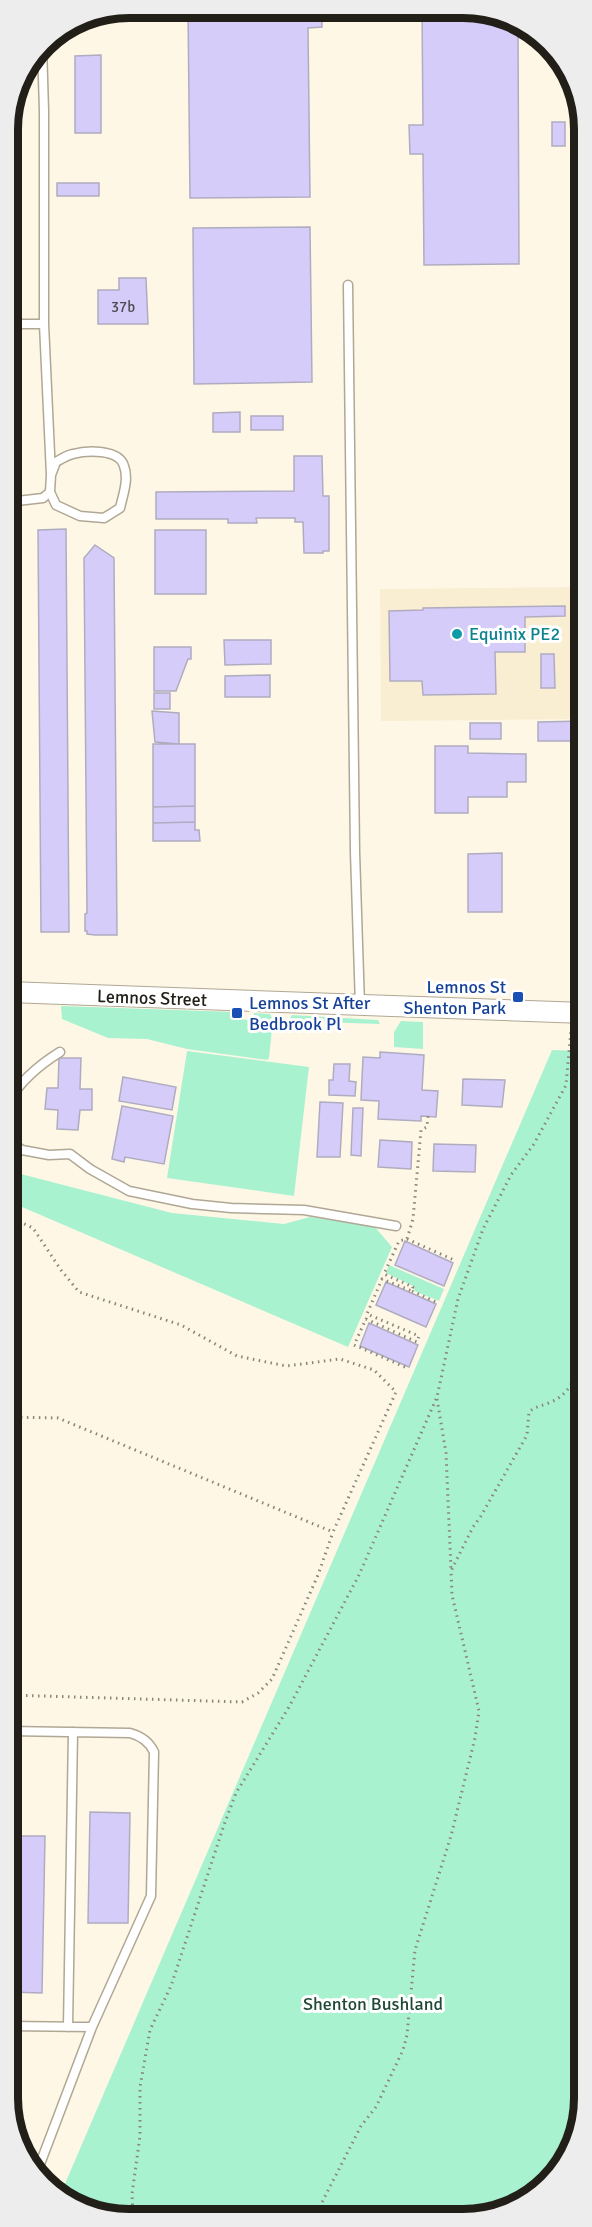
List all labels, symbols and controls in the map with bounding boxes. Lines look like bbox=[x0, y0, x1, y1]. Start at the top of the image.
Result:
house number: 37b bbox=[111, 298, 135, 316]
place label: Equinix PE2 bbox=[469, 623, 560, 645]
marker: Equinix PE2 bbox=[450, 627, 464, 641]
place label: Lemnos St Shenton Park bbox=[404, 976, 506, 1019]
street label: Lemnos Street bbox=[97, 985, 207, 1011]
marker: Lemnos St Shenton Park bbox=[511, 990, 525, 1004]
place label: Lemnos St After Bedbrook Pl bbox=[249, 992, 371, 1035]
marker: Lemnos St After Bedbrook Pl bbox=[230, 1006, 244, 1020]
park label: Shenton Bushland bbox=[303, 1993, 443, 2015]

